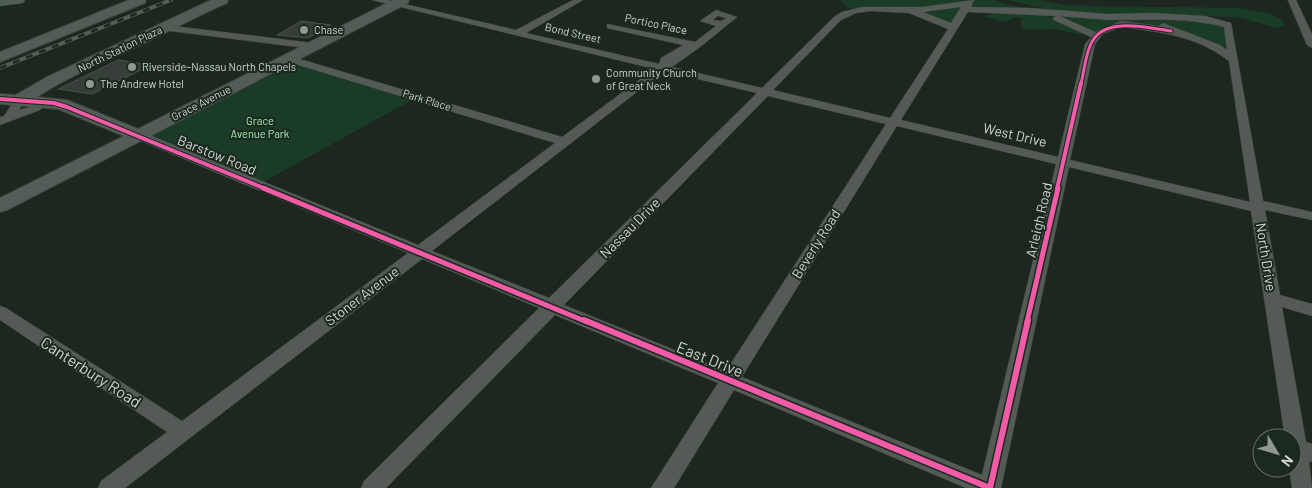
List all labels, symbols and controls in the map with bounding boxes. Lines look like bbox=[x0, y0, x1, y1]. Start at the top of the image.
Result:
street label: Portico Place bbox=[624, 11, 689, 36]
street label: Bond Street bbox=[544, 20, 602, 45]
street label: North Station Plaza bbox=[76, 23, 164, 75]
place label: Chase bbox=[314, 23, 344, 36]
marker: Chase bbox=[298, 24, 310, 36]
place label: Riverside–Nassau North Chapels bbox=[142, 60, 296, 73]
marker: Riverside–Nassau North Chapels bbox=[126, 61, 138, 73]
place label: Community Church of Great Neck bbox=[606, 66, 697, 92]
marker: Community Church of Great Neck bbox=[590, 73, 602, 85]
place label: The Andrew Hotel bbox=[100, 77, 184, 90]
marker: The Andrew Hotel bbox=[84, 78, 96, 90]
street label: Grace Avenue bbox=[169, 82, 233, 123]
street label: Park Place bbox=[401, 86, 453, 113]
park label: Grace Avenue Park bbox=[231, 114, 290, 140]
street label: West Drive bbox=[982, 119, 1049, 150]
street label: Barstow Road bbox=[175, 131, 259, 178]
street label: Arleigh Road bbox=[1022, 181, 1055, 259]
street label: Nassau Drive bbox=[596, 194, 663, 261]
street label: Beverly Road bbox=[788, 206, 844, 282]
street label: North Drive bbox=[1253, 222, 1280, 292]
street label: Stoner Avenue bbox=[321, 262, 402, 329]
street label: Canterbury Road bbox=[38, 332, 145, 411]
street label: East Drive bbox=[674, 337, 746, 380]
north arrow bbox=[1252, 428, 1302, 478]
text: N bbox=[1278, 452, 1297, 470]

